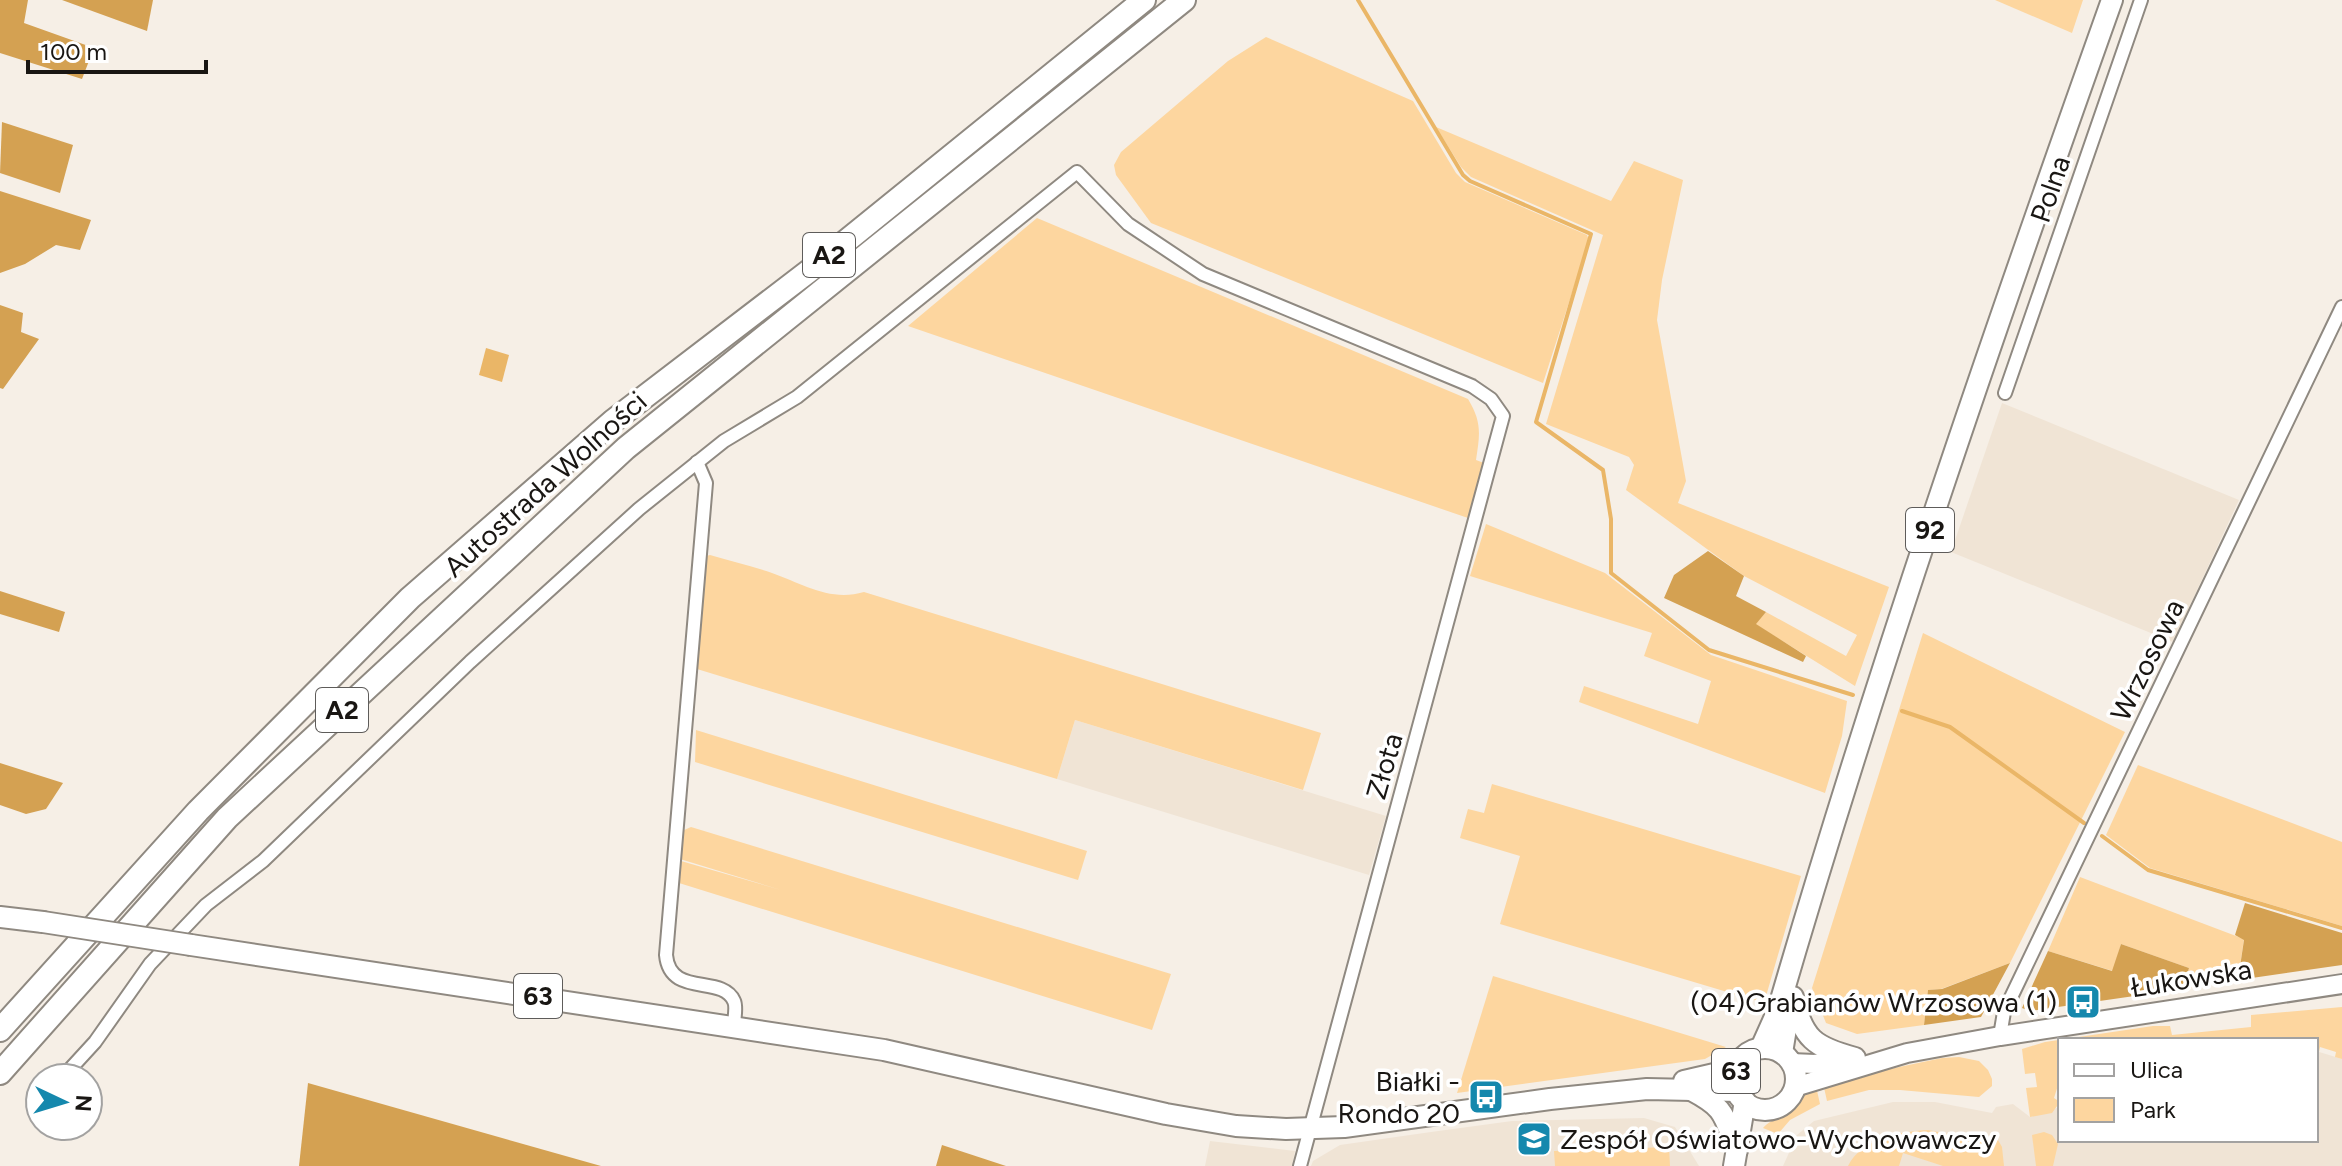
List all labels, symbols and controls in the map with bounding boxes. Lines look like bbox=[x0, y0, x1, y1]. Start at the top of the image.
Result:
scale bar bbox=[28, 24, 206, 74]
text: 100 m bbox=[40, 37, 107, 66]
street label: Polna bbox=[2023, 151, 2077, 227]
road number: A2 bbox=[803, 233, 855, 277]
street label: Autostrada Wolności bbox=[437, 384, 653, 584]
road number: 92 bbox=[1906, 508, 1954, 552]
street label: Wrzosowa bbox=[2103, 594, 2191, 726]
road number: A2 bbox=[316, 688, 368, 732]
street label: Złota bbox=[1358, 729, 1410, 803]
street label: Łukowska bbox=[2128, 952, 2254, 1004]
road number: 63 bbox=[514, 974, 562, 1018]
bus stop icon: (04)Grabianów Wrzosowa (1) bbox=[2064, 983, 2102, 1021]
place label: (04)Grabianów Wrzosowa (1) bbox=[1690, 985, 2057, 1019]
legend bbox=[2058, 1038, 2318, 1142]
road number: 63 bbox=[1712, 1049, 1760, 1093]
text: Ulica bbox=[2130, 1055, 2183, 1084]
north arrow bbox=[24, 1062, 104, 1142]
place label: Białki - Rondo 20 bbox=[1337, 1064, 1460, 1130]
bus stop icon: Białki - Rondo 20 bbox=[1467, 1078, 1505, 1116]
text: N bbox=[69, 1094, 98, 1113]
text: Park bbox=[2130, 1095, 2176, 1124]
school or university icon: Zespół Oświatowo-Wychowawczy bbox=[1515, 1120, 1553, 1158]
place label: Zespół Oświatowo-Wychowawczy bbox=[1560, 1122, 1997, 1156]

